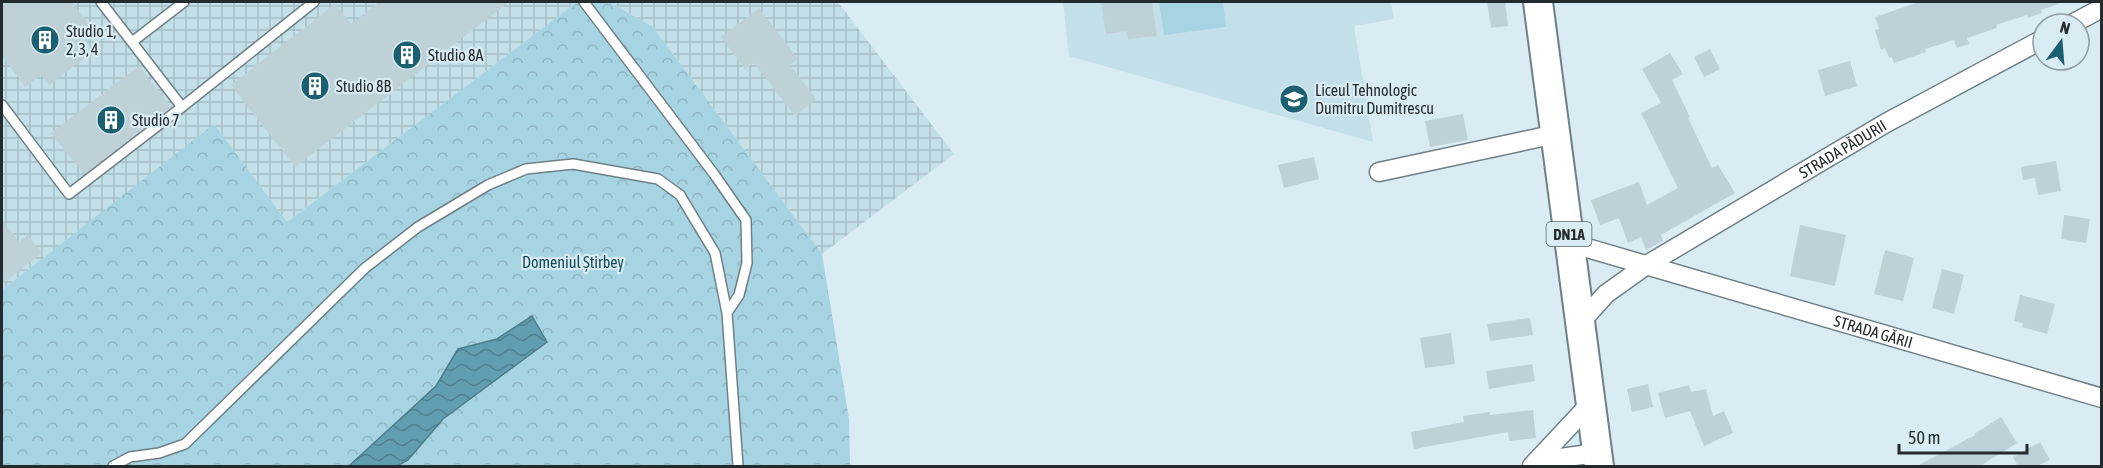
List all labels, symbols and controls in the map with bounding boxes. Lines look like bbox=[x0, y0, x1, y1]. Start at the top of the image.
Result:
north arrow bbox=[2031, 12, 2091, 72]
text: N bbox=[2058, 18, 2072, 38]
place label: Studio 1, 2, 3, 4 bbox=[66, 22, 117, 58]
building icon: Studio 1, 2, 3, 4 bbox=[29, 24, 61, 56]
building icon: Studio 8A bbox=[391, 39, 423, 71]
place label: Studio 8A bbox=[428, 46, 484, 64]
building icon: Studio 8B bbox=[299, 70, 331, 102]
place label: Studio 8B bbox=[336, 77, 392, 95]
place label: Liceul Tehnologic Dumitru Dumitrescu bbox=[1315, 81, 1434, 117]
school or university icon: Liceul Tehnologic Dumitru Dumitrescu bbox=[1278, 83, 1310, 115]
building icon: Studio 7 bbox=[95, 104, 127, 136]
place label: Studio 7 bbox=[132, 111, 180, 129]
street label: STRADA PĂDURII bbox=[1796, 116, 1889, 182]
road number: DN1A bbox=[1546, 222, 1592, 246]
park label: Domeniul Știrbey bbox=[522, 253, 624, 272]
street label: STRADA GĂRII bbox=[1832, 311, 1915, 351]
scale bar bbox=[1899, 417, 2026, 455]
text: 50 m bbox=[1908, 427, 1940, 448]

